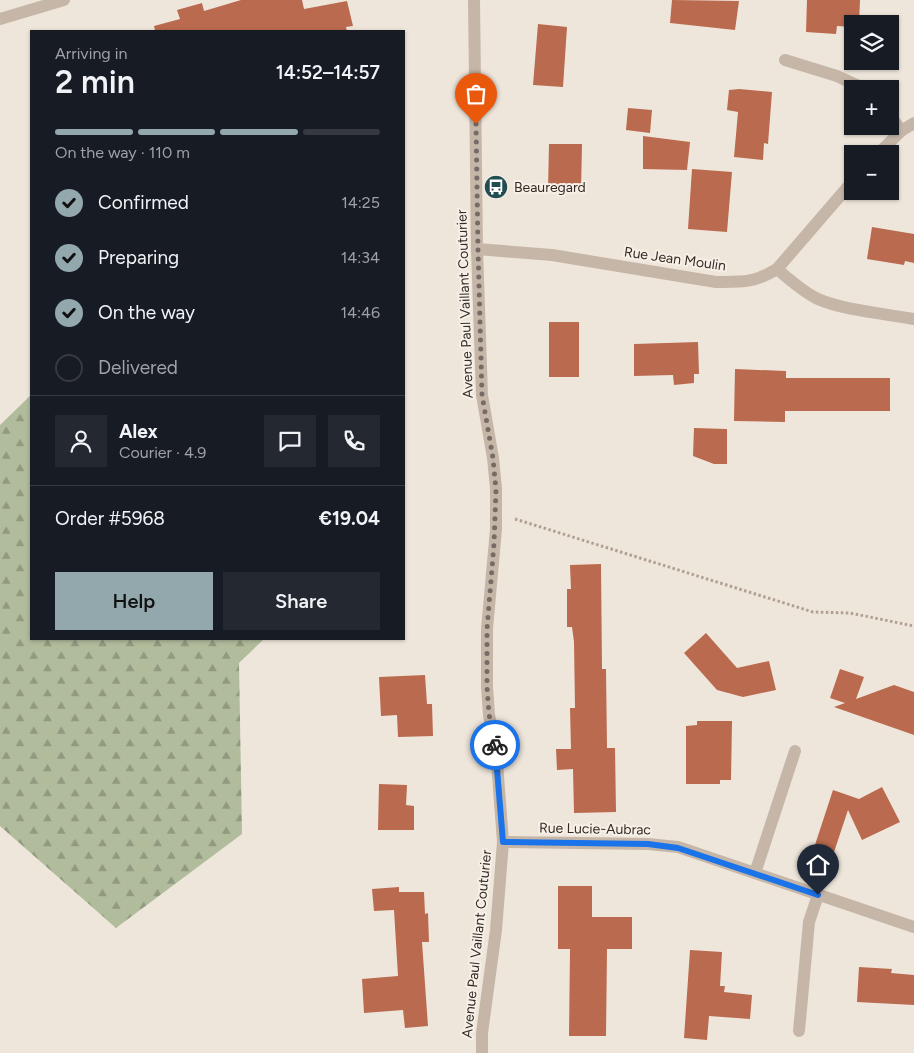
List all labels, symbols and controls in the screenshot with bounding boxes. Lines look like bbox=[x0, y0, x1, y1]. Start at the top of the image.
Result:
map controls bbox=[844, 15, 899, 200]
button: layers bbox=[844, 15, 899, 70]
text: Arriving in bbox=[55, 44, 127, 63]
text: 14:52–14:57 bbox=[276, 61, 380, 84]
text: 2 min bbox=[55, 63, 135, 101]
pin bbox=[455, 73, 497, 124]
icon: bag bbox=[462, 80, 490, 108]
button: + bbox=[844, 80, 899, 135]
text: On the way · 110 m bbox=[55, 143, 190, 162]
button: − bbox=[844, 145, 899, 200]
bus stop icon: Beauregard bbox=[483, 174, 509, 200]
place label: Beauregard bbox=[514, 179, 586, 196]
icon: check bbox=[55, 189, 83, 217]
text: Confirmed bbox=[98, 191, 189, 214]
text: 14:25 bbox=[341, 193, 380, 212]
street label: Avenue Paul Vaillant Couturier bbox=[453, 209, 477, 399]
street label: Rue Jean Moulin bbox=[623, 243, 727, 275]
icon: check bbox=[55, 244, 83, 272]
text: Preparing bbox=[98, 246, 179, 269]
text: 14:34 bbox=[341, 248, 380, 267]
icon: check bbox=[55, 299, 83, 327]
text: On the way bbox=[98, 301, 195, 324]
text: 14:46 bbox=[340, 303, 380, 322]
text: Delivered bbox=[98, 356, 178, 379]
button: person bbox=[55, 415, 107, 467]
button: chat bbox=[264, 415, 316, 467]
button: phone bbox=[328, 415, 380, 467]
text: Alex bbox=[119, 420, 158, 443]
text: Courier · 4.9 bbox=[119, 443, 206, 462]
text: Order #5968 bbox=[55, 507, 165, 530]
text: €19.04 bbox=[319, 507, 380, 530]
button: Help bbox=[55, 572, 213, 630]
button: Share bbox=[223, 572, 380, 630]
courier bbox=[470, 720, 520, 770]
icon: bike bbox=[481, 731, 509, 759]
street label: Rue Lucie-Aubrac bbox=[539, 820, 652, 838]
pin bbox=[797, 844, 839, 895]
street label: Avenue Paul Vaillant Couturier bbox=[459, 849, 495, 1039]
icon: home bbox=[804, 851, 832, 879]

